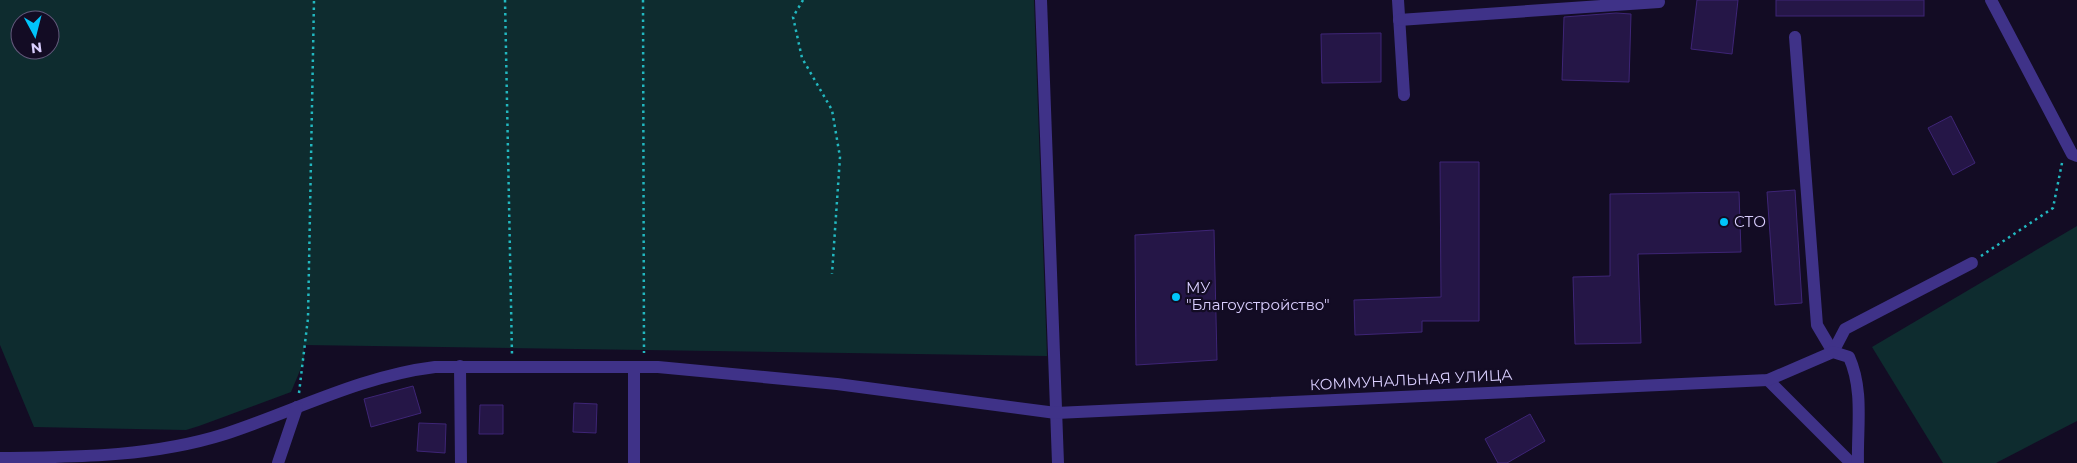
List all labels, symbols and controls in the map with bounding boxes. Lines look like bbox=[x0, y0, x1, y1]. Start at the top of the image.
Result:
north arrow bbox=[10, 10, 60, 60]
text: N bbox=[30, 38, 43, 58]
place label: СТО bbox=[1734, 212, 1766, 231]
marker: СТО bbox=[1718, 216, 1730, 228]
place label: МУ "Благоустройство" bbox=[1186, 278, 1330, 314]
marker: МУ "Благоустройство" bbox=[1170, 291, 1182, 303]
street label: КОММУНАЛЬНАЯ УЛИЦА bbox=[1309, 365, 1513, 394]

